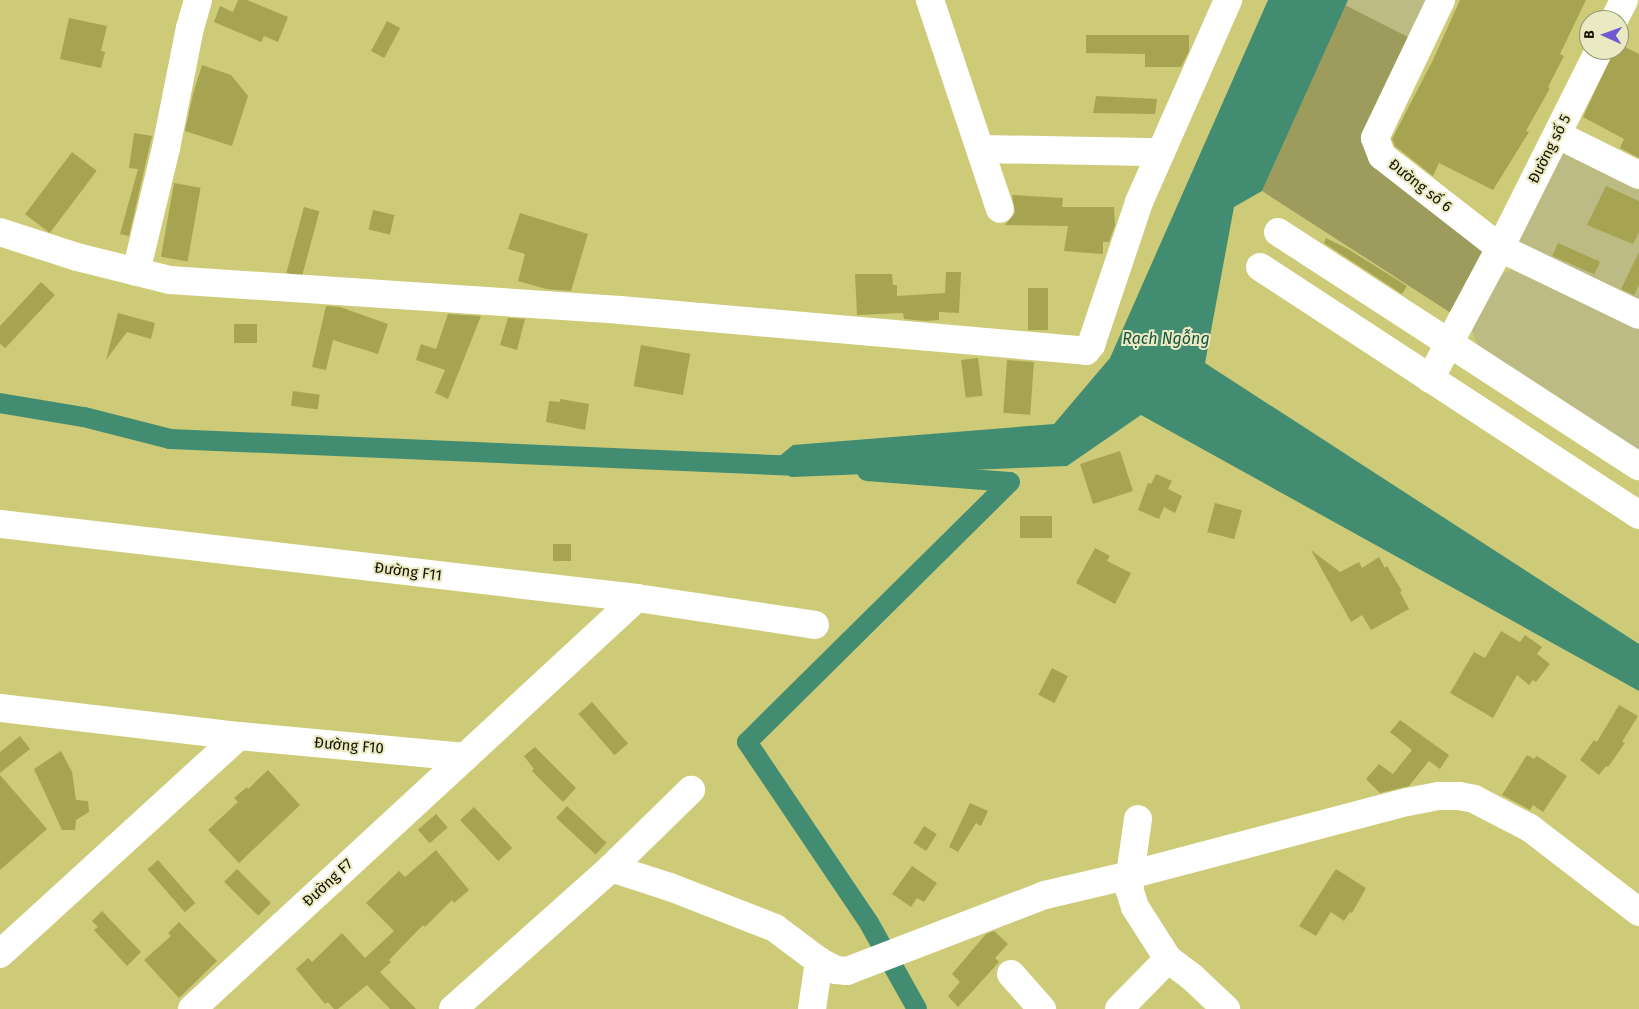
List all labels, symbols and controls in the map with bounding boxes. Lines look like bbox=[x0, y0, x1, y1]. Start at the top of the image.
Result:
north arrow bbox=[1579, 10, 1629, 60]
text: B bbox=[1581, 30, 1598, 39]
street label: Đường số 5 bbox=[1525, 111, 1575, 187]
street label: Đường số 6 bbox=[1385, 156, 1455, 216]
water label: Rạch Ngỗng bbox=[1122, 329, 1210, 349]
street label: Đường F11 bbox=[373, 559, 443, 585]
street label: Đường F10 bbox=[313, 734, 385, 758]
street label: Đường F7 bbox=[299, 855, 357, 911]

